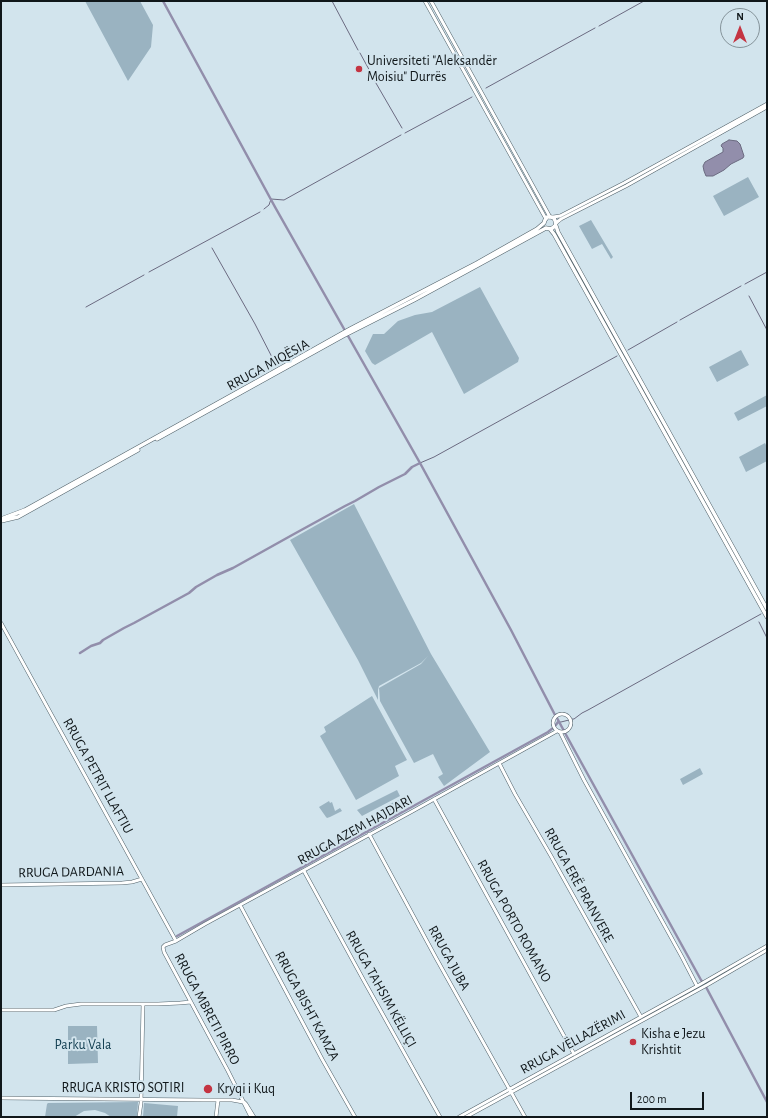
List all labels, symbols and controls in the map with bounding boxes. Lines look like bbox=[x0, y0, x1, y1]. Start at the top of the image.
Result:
north arrow bbox=[720, 8, 760, 48]
text: N bbox=[736, 11, 744, 22]
place label: Universiteti "Aleksandër Moisiu" Durrës bbox=[367, 53, 497, 86]
marker: Universiteti "Aleksandër Moisiu" Durrës bbox=[354, 64, 364, 74]
street label: RRUGA MIQËSIA bbox=[224, 335, 312, 395]
street label: RRUGA PETRIT LLAFTIU bbox=[59, 715, 137, 837]
street label: RRUGA AZEM HAJDARI bbox=[295, 791, 415, 869]
street label: RRUGA ERË PRANVERE bbox=[541, 825, 617, 945]
street label: RRUGA PORTO ROMANO bbox=[473, 857, 555, 985]
street label: RRUGA DARDANIA bbox=[18, 863, 124, 881]
street label: RRUGA JUBA bbox=[424, 923, 474, 993]
street label: RRUGA TAHSIM KËLLIÇI bbox=[342, 928, 420, 1050]
street label: RRUGA BISHT KAMZA bbox=[271, 948, 343, 1064]
street label: RRUGA MBRETI PIRRO bbox=[170, 950, 244, 1068]
street label: RRUGA VËLLAZËRIMI bbox=[517, 1006, 629, 1078]
place label: Kisha e Jezu Krishtit bbox=[641, 1026, 705, 1058]
park label: Parku Vala bbox=[54, 1037, 112, 1053]
marker: Kisha e Jezu Krishtit bbox=[628, 1037, 638, 1047]
street label: RRUGA KRISTO SOTIRI bbox=[62, 1080, 184, 1096]
place label: Kryqi i Kuq bbox=[217, 1081, 275, 1097]
marker: Kryqi i Kuq bbox=[202, 1083, 214, 1095]
scale bar bbox=[632, 1084, 706, 1110]
text: 200 m bbox=[637, 1093, 667, 1105]

